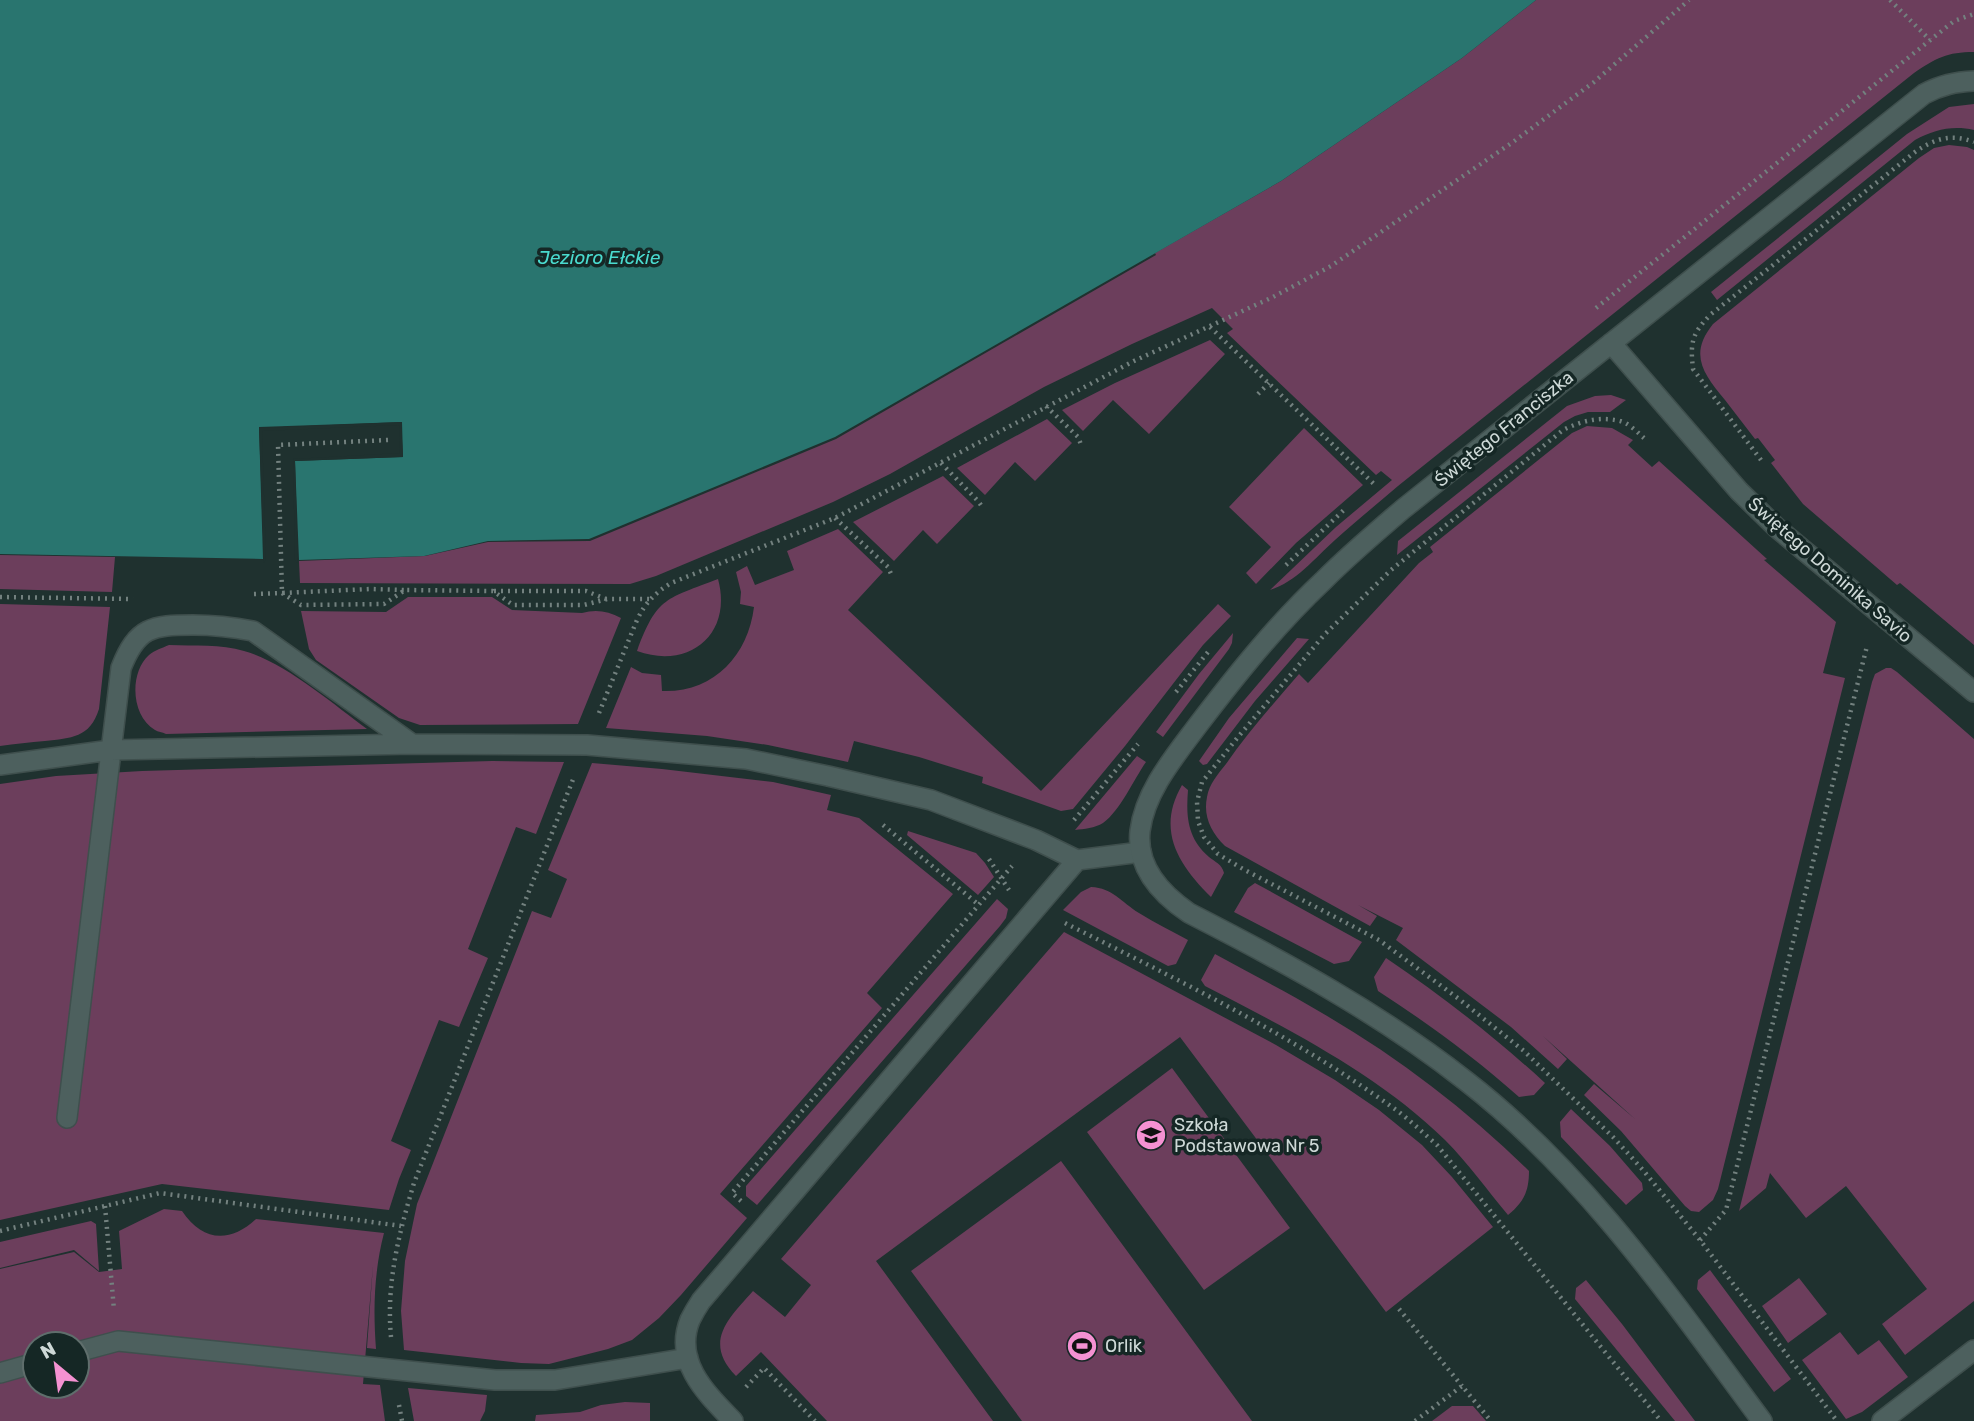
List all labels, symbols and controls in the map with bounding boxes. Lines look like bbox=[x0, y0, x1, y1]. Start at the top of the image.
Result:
water label: Jezioro Ełckie bbox=[538, 246, 661, 269]
street label: Świętego Franciszka bbox=[1430, 366, 1578, 492]
street label: Świętego Dominika Savio bbox=[1744, 493, 1916, 647]
place label: Szkoła Podstawowa Nr 5 bbox=[1174, 1114, 1319, 1157]
school or university icon: Szkoła Podstawowa Nr 5 bbox=[1134, 1118, 1168, 1152]
sports icon: Orlik bbox=[1065, 1329, 1099, 1363]
north arrow bbox=[21, 1330, 91, 1400]
place label: Orlik bbox=[1105, 1335, 1143, 1357]
text: N bbox=[36, 1337, 60, 1364]

